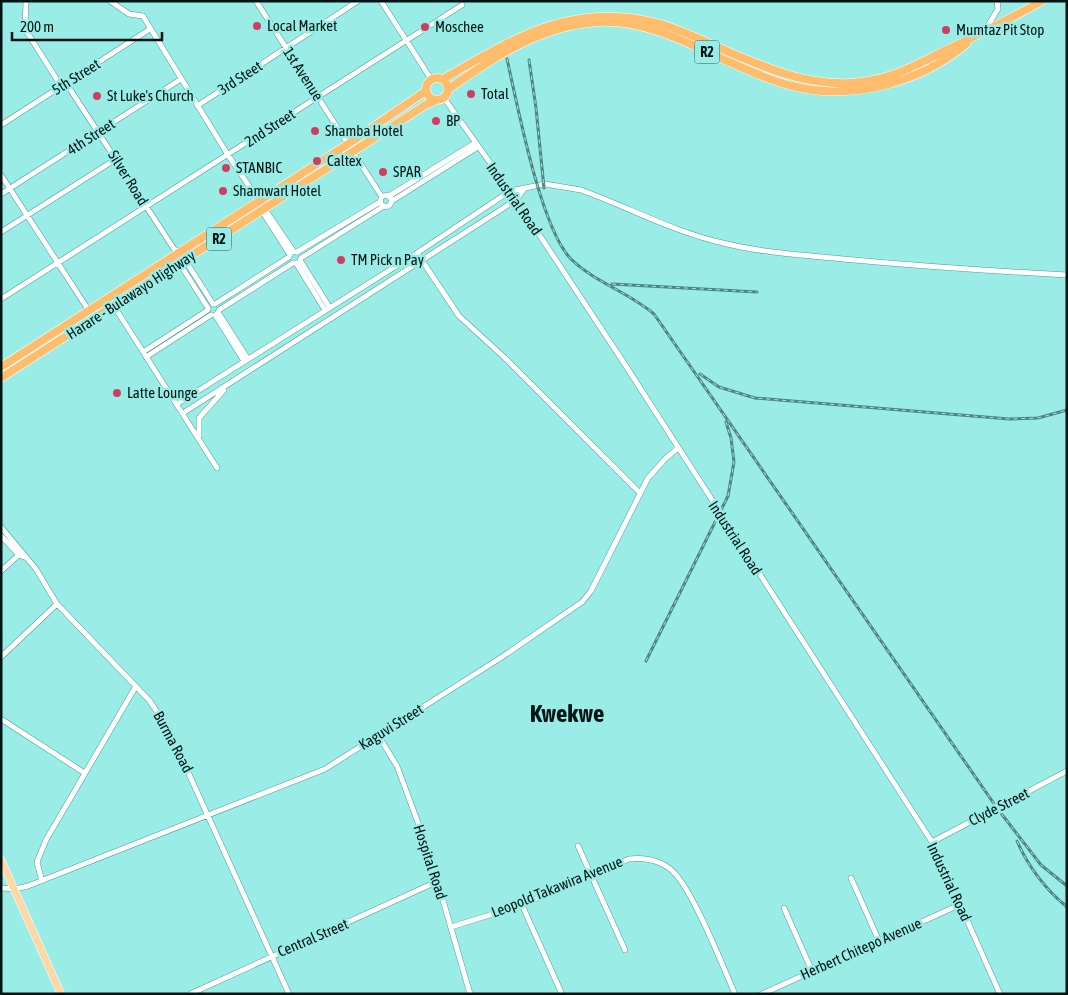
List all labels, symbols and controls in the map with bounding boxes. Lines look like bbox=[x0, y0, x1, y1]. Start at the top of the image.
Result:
scale bar bbox=[12, 10, 162, 42]
place label: Local Market bbox=[267, 17, 337, 34]
text: 200 m bbox=[20, 18, 54, 35]
place label: Moschee bbox=[435, 18, 484, 35]
marker: Local Market bbox=[251, 20, 263, 32]
marker: Moschee bbox=[419, 21, 431, 33]
place label: Mumtaz Pit Stop bbox=[956, 21, 1044, 38]
marker: Mumtaz Pit Stop bbox=[940, 24, 952, 36]
road number: R2 bbox=[694, 41, 720, 64]
street label: 1st Avenue bbox=[280, 44, 327, 104]
street label: 5th Street bbox=[48, 55, 103, 98]
street label: 3rd Steet bbox=[215, 57, 265, 98]
place label: Total bbox=[481, 85, 509, 102]
place label: St Luke's Church bbox=[107, 87, 194, 104]
marker: Total bbox=[465, 88, 477, 100]
marker: St Luke's Church bbox=[91, 90, 103, 102]
street label: 2nd Street bbox=[241, 105, 298, 150]
place label: BP bbox=[446, 112, 460, 129]
street label: 4th Street bbox=[64, 115, 118, 158]
marker: BP bbox=[430, 115, 442, 127]
place label: Shamba Hotel bbox=[325, 122, 403, 139]
marker: Shamba Hotel bbox=[309, 125, 321, 137]
street label: Silver Road bbox=[105, 147, 152, 208]
place label: Caltex bbox=[327, 152, 362, 169]
marker: Caltex bbox=[311, 155, 323, 167]
place label: STANBIC bbox=[236, 159, 282, 176]
street label: Industrial Road bbox=[483, 159, 546, 238]
marker: STANBIC bbox=[220, 162, 232, 174]
place label: SPAR bbox=[393, 163, 421, 180]
marker: SPAR bbox=[377, 166, 389, 178]
place label: Shamwarl Hotel bbox=[233, 182, 321, 199]
marker: Shamwarl Hotel bbox=[217, 185, 229, 197]
road number: R2 bbox=[206, 228, 232, 250]
street label: Harare - Bulawayo Highway bbox=[63, 247, 198, 343]
place label: TM Pick n Pay bbox=[351, 251, 424, 268]
marker: TM Pick n Pay bbox=[335, 254, 347, 266]
place label: Latte Lounge bbox=[127, 384, 198, 401]
marker: Latte Lounge bbox=[111, 387, 123, 399]
street label: Industrial Road bbox=[705, 498, 766, 578]
district label: Kwekwe bbox=[530, 699, 604, 727]
street label: Kaguvi Street bbox=[356, 700, 426, 753]
street label: Burma Road bbox=[150, 708, 197, 775]
street label: Clyde Street bbox=[966, 784, 1032, 829]
street label: Hospital Road bbox=[410, 822, 451, 901]
street label: Industrial Road bbox=[924, 840, 975, 924]
street label: Leopold Takawira Avenue bbox=[489, 852, 625, 921]
street label: Herbert Chitepo Avenue bbox=[798, 914, 924, 983]
street label: Central Street bbox=[275, 915, 351, 960]

